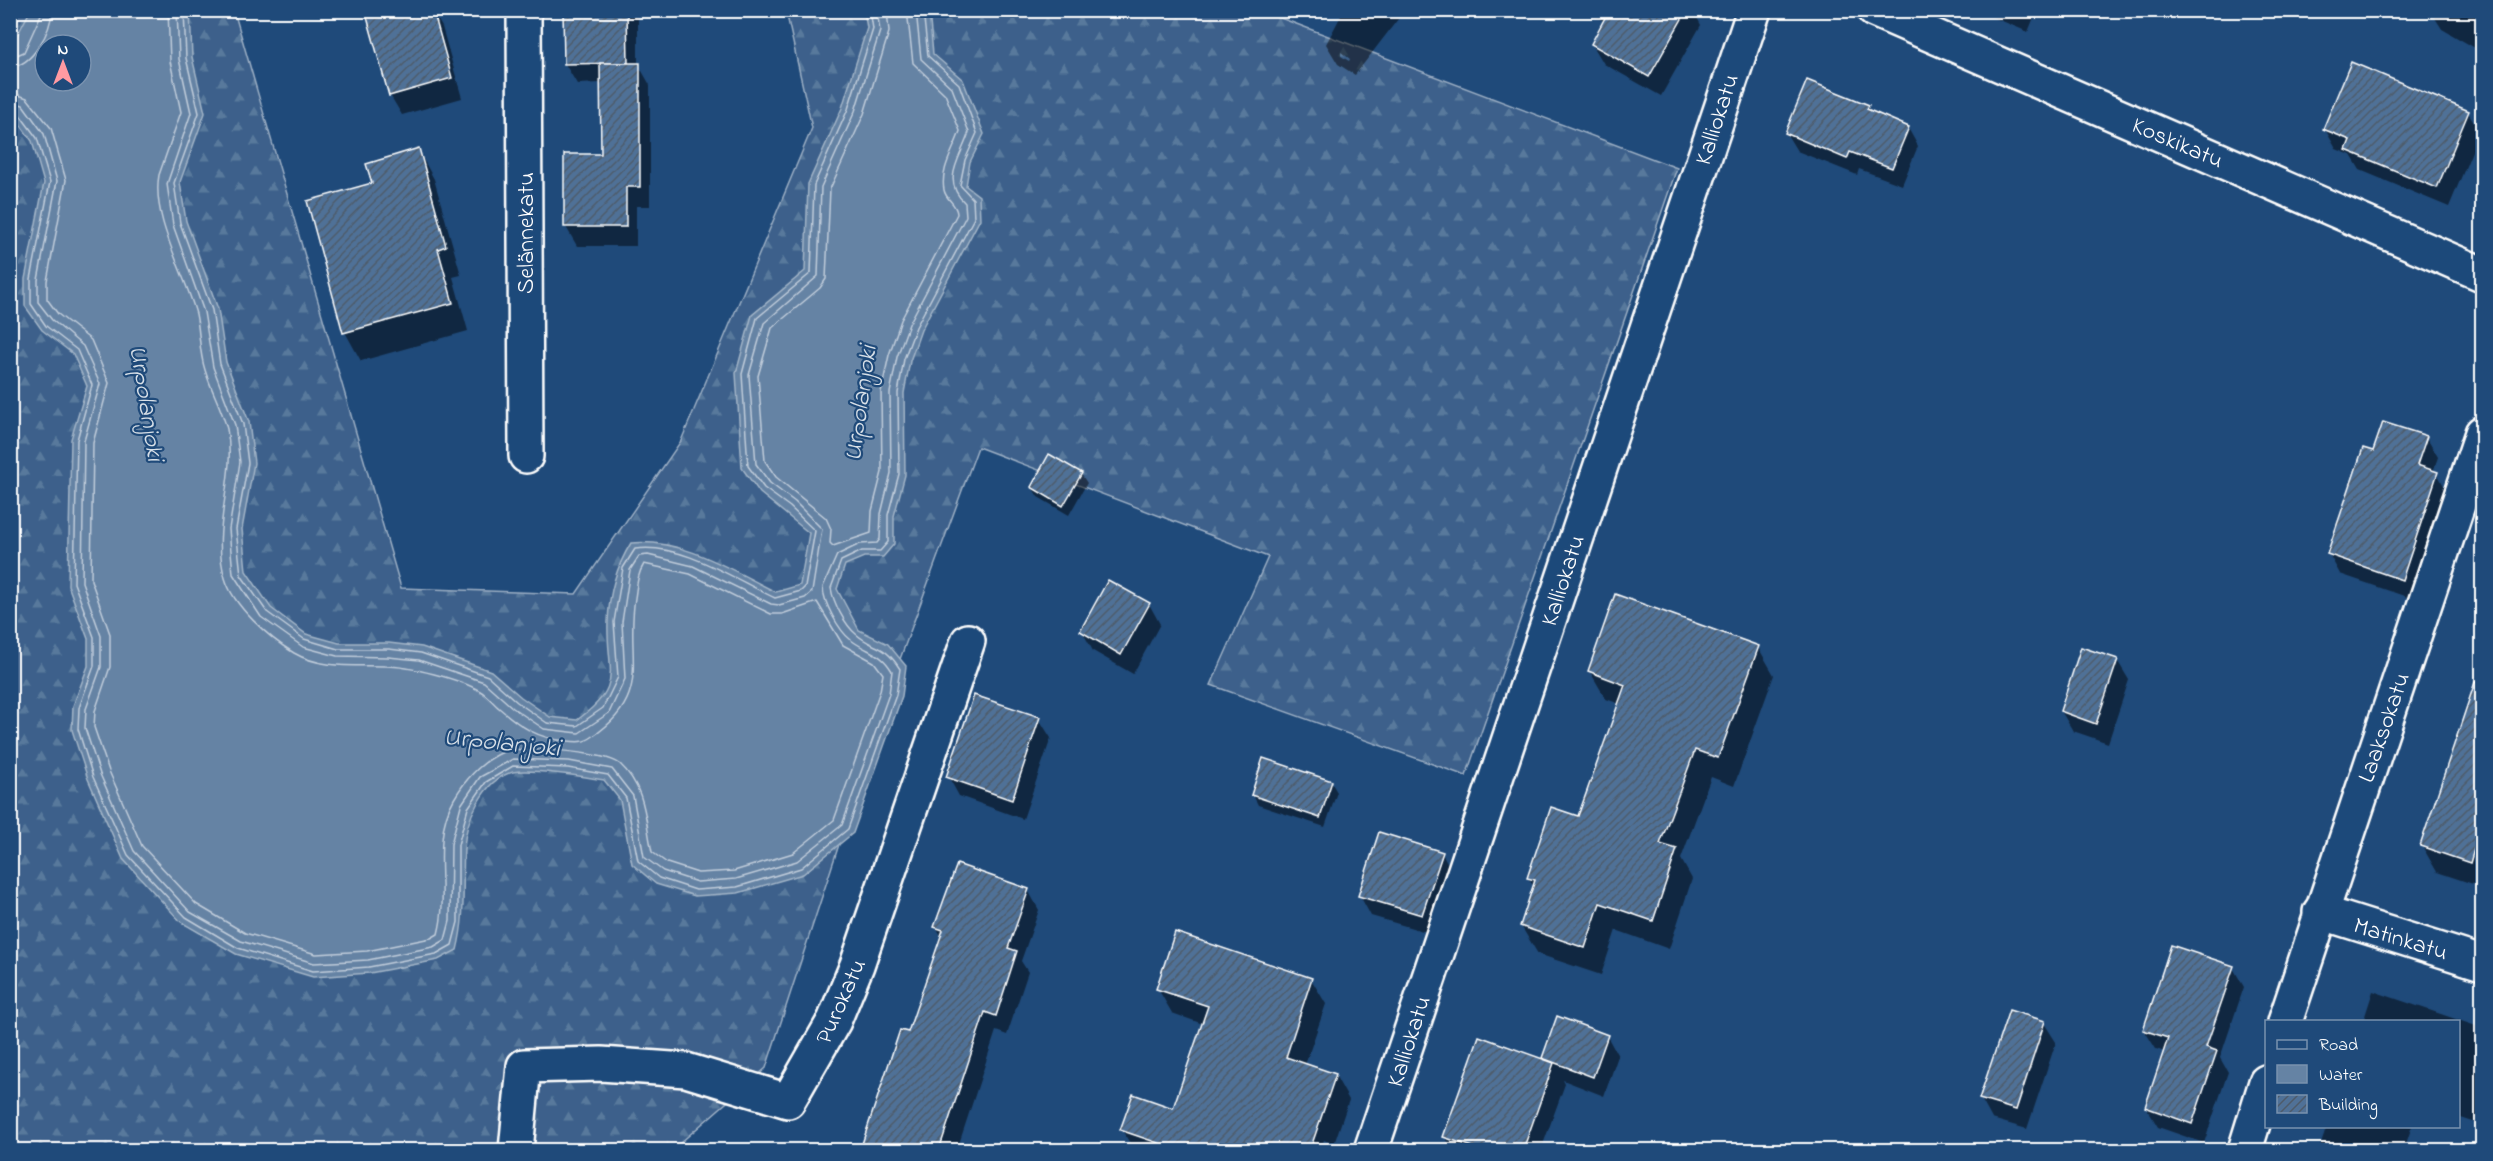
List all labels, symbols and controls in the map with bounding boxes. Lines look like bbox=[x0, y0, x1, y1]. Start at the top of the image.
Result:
north arrow bbox=[33, 33, 93, 93]
text: N bbox=[58, 38, 69, 62]
street label: Kalliokatu bbox=[1687, 70, 1750, 170]
street label: Koskikatu bbox=[2126, 109, 2228, 179]
street label: Selännekatu bbox=[510, 172, 545, 294]
water label: Urpolanjoki bbox=[835, 341, 889, 464]
water label: Urpolanjoki bbox=[117, 343, 173, 466]
street label: Kalliokatu bbox=[1533, 531, 1596, 631]
street label: Laaksokatu bbox=[2350, 668, 2421, 788]
water label: Urpolanjoki bbox=[442, 719, 564, 769]
street label: Matinkatu bbox=[2349, 909, 2452, 971]
street label: Purokatu bbox=[808, 954, 877, 1050]
street label: Kalliokatu bbox=[1379, 992, 1442, 1092]
legend bbox=[2265, 1020, 2460, 1128]
text: Road bbox=[2319, 1033, 2358, 1059]
text: Water bbox=[2319, 1063, 2363, 1089]
text: Building bbox=[2318, 1093, 2378, 1120]

